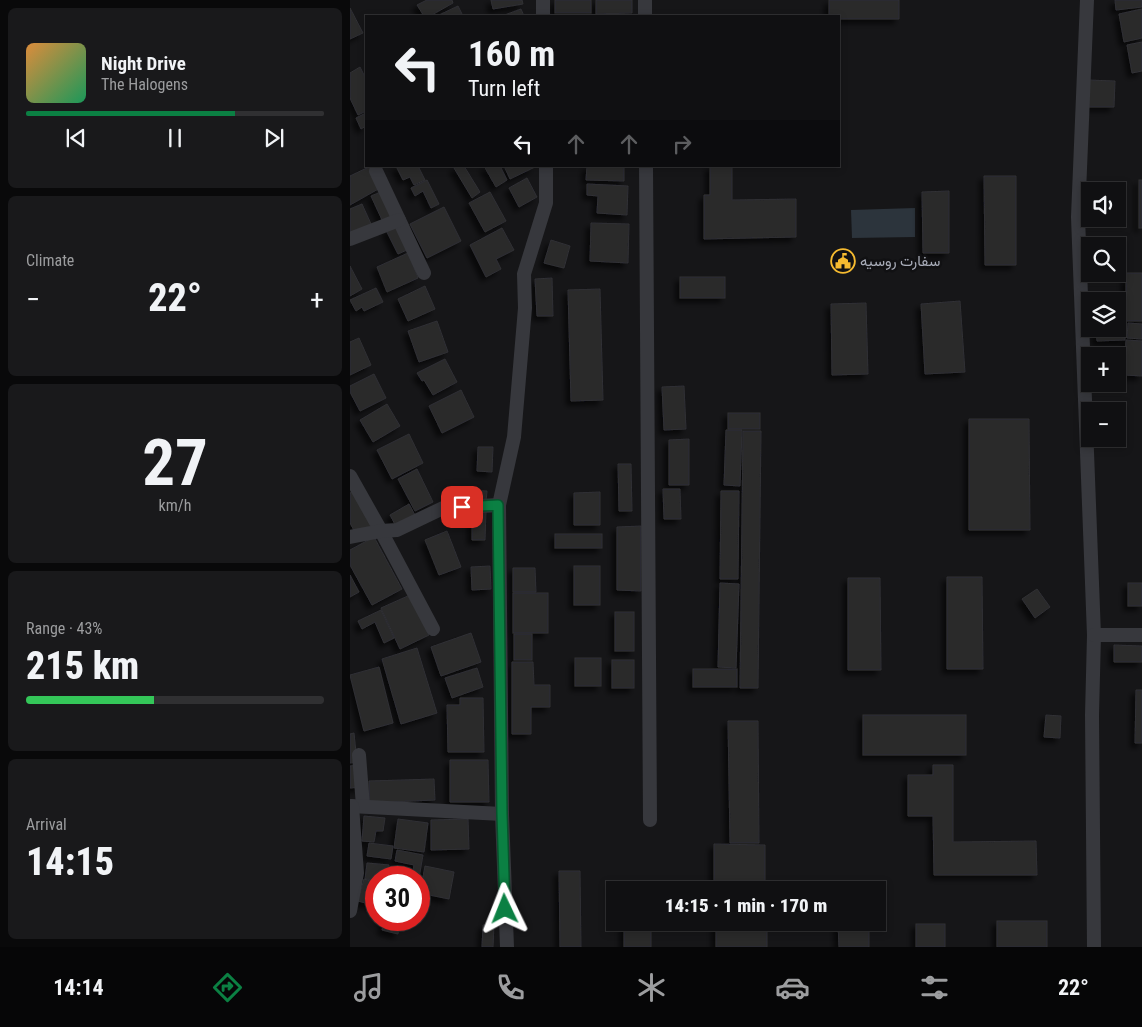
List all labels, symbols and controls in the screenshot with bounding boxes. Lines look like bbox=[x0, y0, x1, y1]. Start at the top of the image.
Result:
text: 160 m bbox=[468, 34, 555, 75]
icon: left bbox=[385, 35, 450, 100]
text: Night Drive bbox=[101, 52, 186, 75]
text: The Halogens bbox=[101, 75, 188, 94]
text: Turn left bbox=[468, 76, 540, 101]
icon: previous bbox=[62, 124, 90, 152]
icon: pause bbox=[161, 124, 189, 152]
icon: next bbox=[260, 124, 288, 152]
icon: left bbox=[509, 130, 537, 158]
icon: ahead bbox=[562, 130, 590, 158]
icon: ahead bbox=[615, 130, 643, 158]
icon: right bbox=[668, 130, 696, 158]
map controls bbox=[1081, 182, 1126, 447]
button: sound bbox=[1081, 182, 1126, 227]
button: search bbox=[1081, 237, 1126, 282]
public building icon: سفارت روسیه bbox=[830, 248, 856, 274]
text: Climate bbox=[26, 251, 74, 270]
place label: سفارت روسیه bbox=[860, 252, 941, 270]
text: 22° bbox=[148, 276, 202, 320]
text: − bbox=[26, 283, 40, 316]
text: + bbox=[310, 283, 324, 316]
button: layers bbox=[1081, 292, 1126, 337]
button: + bbox=[1081, 347, 1126, 392]
button: − bbox=[1081, 402, 1126, 447]
text: 27 bbox=[142, 425, 208, 501]
pin bbox=[441, 486, 483, 528]
icon: arrive bbox=[448, 493, 476, 521]
text: km/h bbox=[159, 496, 191, 515]
text: Range · 43% bbox=[26, 619, 102, 638]
text: 215 km bbox=[26, 644, 139, 688]
text: Arrival bbox=[26, 815, 67, 834]
text: 14:15 bbox=[26, 840, 114, 884]
speed limit sign: 30 bbox=[365, 866, 430, 931]
position arrow bbox=[478, 882, 530, 934]
text: 14:15 · 1 min · 170 m bbox=[665, 894, 827, 917]
icon: directions bbox=[210, 970, 245, 1005]
icon: music bbox=[351, 970, 386, 1005]
icon: phone bbox=[493, 970, 528, 1005]
icon: climate bbox=[634, 970, 669, 1005]
icon: car bbox=[775, 970, 810, 1005]
icon: filters bbox=[917, 970, 952, 1005]
text: 14:14 bbox=[53, 975, 104, 1000]
text: 22° bbox=[1058, 975, 1089, 1000]

